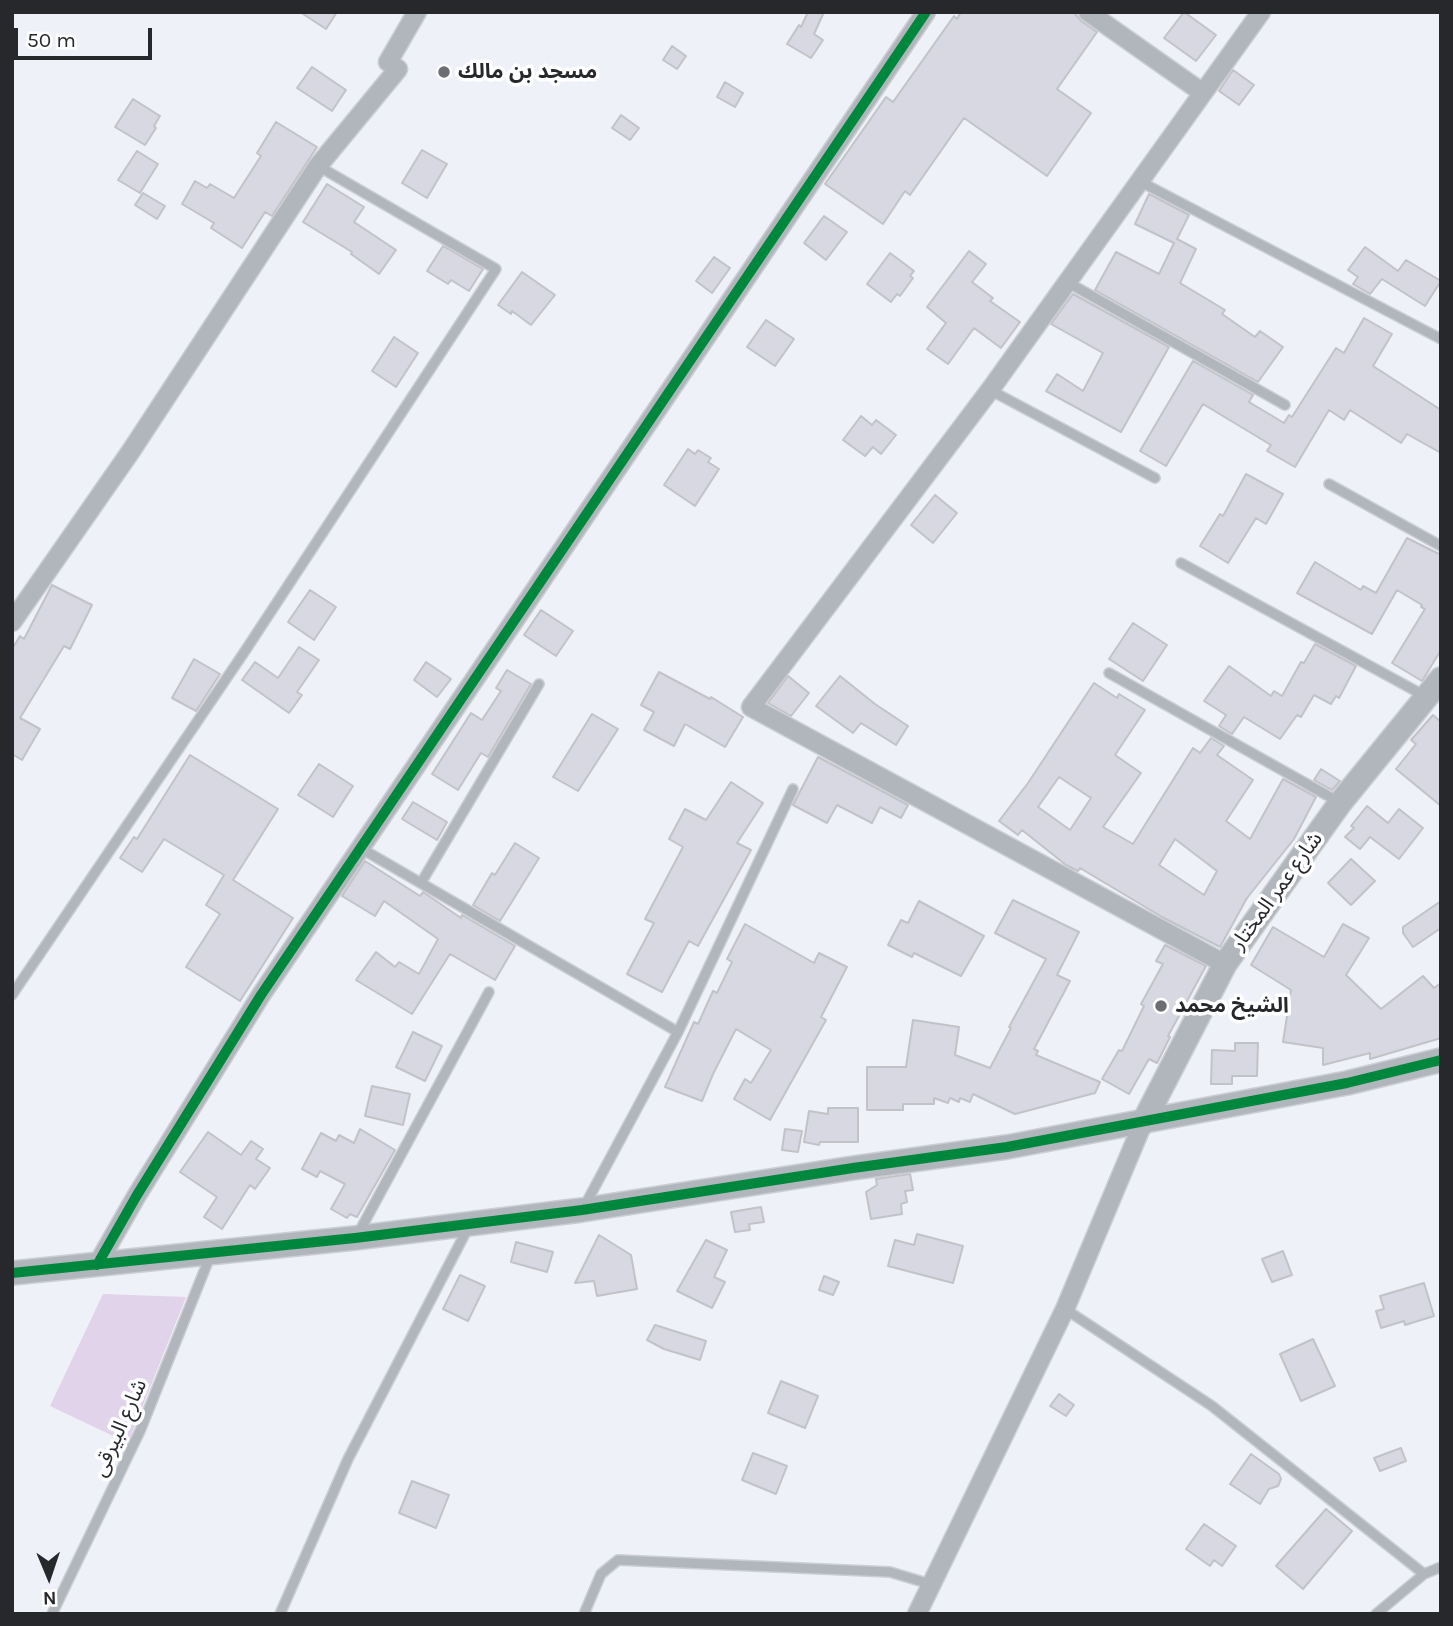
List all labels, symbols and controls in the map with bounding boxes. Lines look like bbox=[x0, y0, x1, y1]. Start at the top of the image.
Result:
scale bar bbox=[18, 14, 156, 58]
text: 50 m bbox=[27, 28, 76, 52]
place label: مسجد بن مالك bbox=[458, 59, 597, 85]
marker: مسجد بن مالك bbox=[436, 64, 452, 80]
street label: شارع عمر المختار bbox=[1226, 827, 1328, 955]
place label: الشيخ محمد bbox=[1175, 993, 1289, 1019]
marker: الشيخ محمد bbox=[1153, 998, 1169, 1014]
street label: شارع البيرقى bbox=[87, 1375, 153, 1481]
north arrow bbox=[14, 1542, 84, 1612]
text: N bbox=[43, 1587, 57, 1609]

